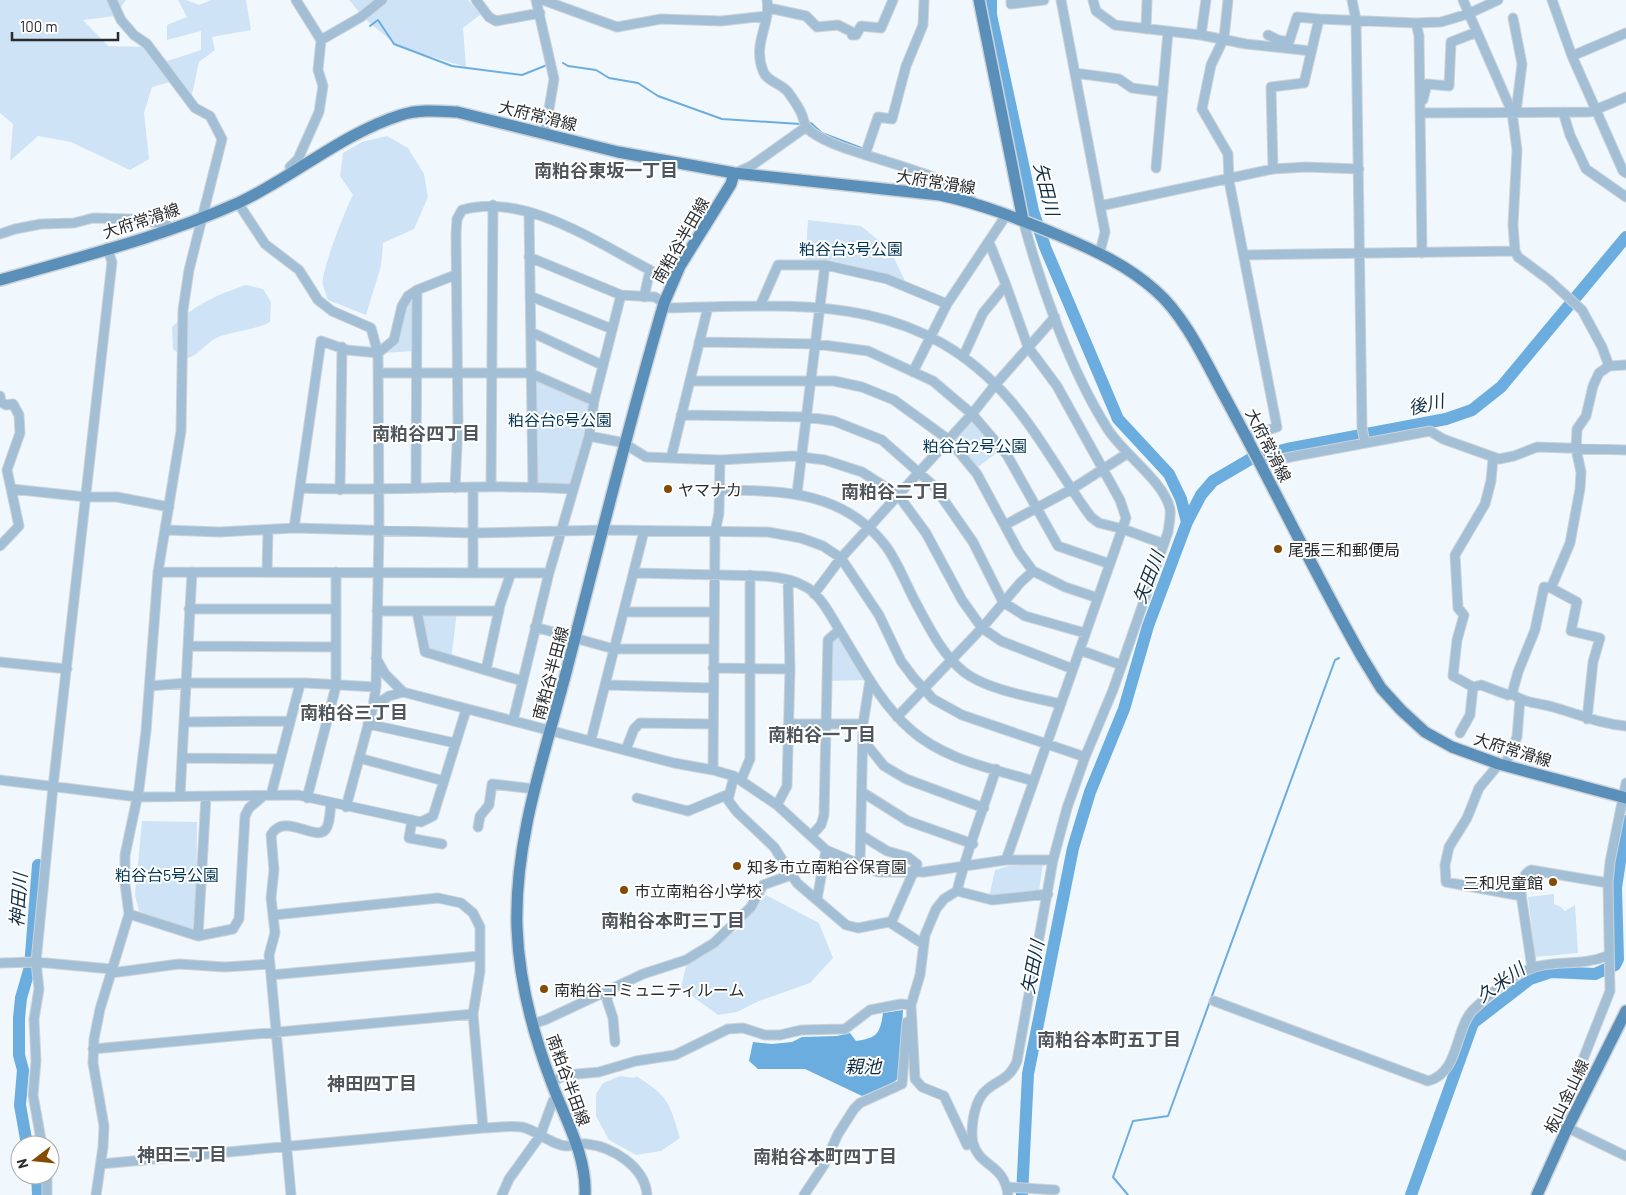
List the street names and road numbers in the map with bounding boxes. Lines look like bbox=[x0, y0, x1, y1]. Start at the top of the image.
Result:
street label: 大府常滑線 bbox=[497, 96, 579, 134]
street label: 大府常滑線 bbox=[895, 165, 977, 197]
street label: 南粕谷半田線 bbox=[648, 194, 712, 286]
street label: 大府常滑線 bbox=[100, 199, 182, 241]
street label: 大府常滑線 bbox=[1242, 405, 1296, 485]
street label: 南粕谷半田線 bbox=[528, 624, 572, 722]
street label: 大府常滑線 bbox=[1472, 728, 1554, 770]
street label: 南粕谷半田線 bbox=[544, 1032, 594, 1128]
street label: 板山金山線 bbox=[1540, 1056, 1592, 1136]

